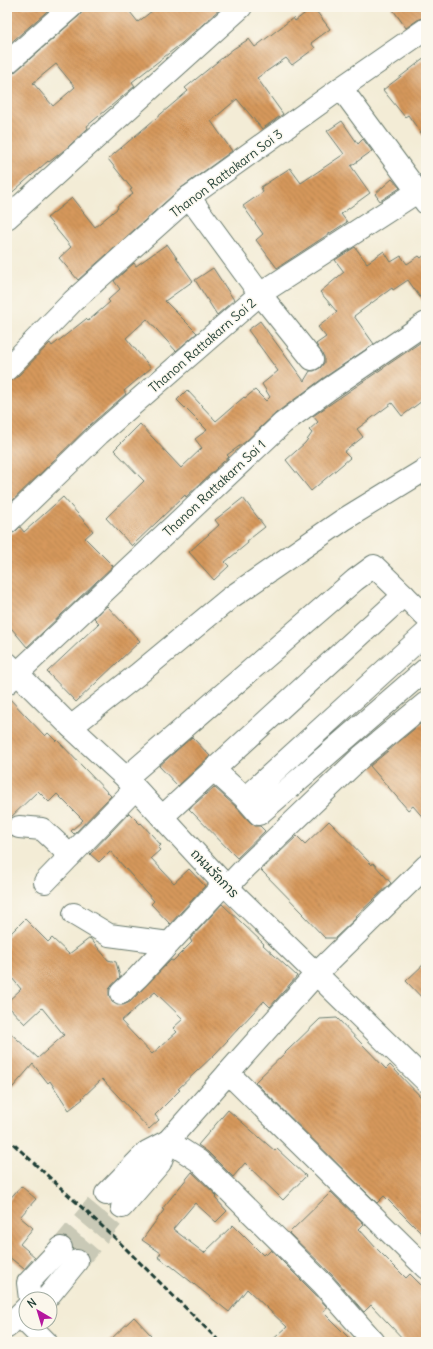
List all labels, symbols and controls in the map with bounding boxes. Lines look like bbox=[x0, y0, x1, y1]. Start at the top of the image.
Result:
street label: Thanon Rattakarn Soi 3 bbox=[167, 125, 286, 221]
street label: Thanon Rattakarn Soi 2 bbox=[145, 294, 259, 397]
street label: Thanon Rattakarn Soi 1 bbox=[159, 436, 269, 540]
street label: ถนนรัถการ bbox=[187, 845, 242, 902]
north arrow bbox=[18, 1291, 58, 1331]
text: N bbox=[25, 1295, 39, 1311]

